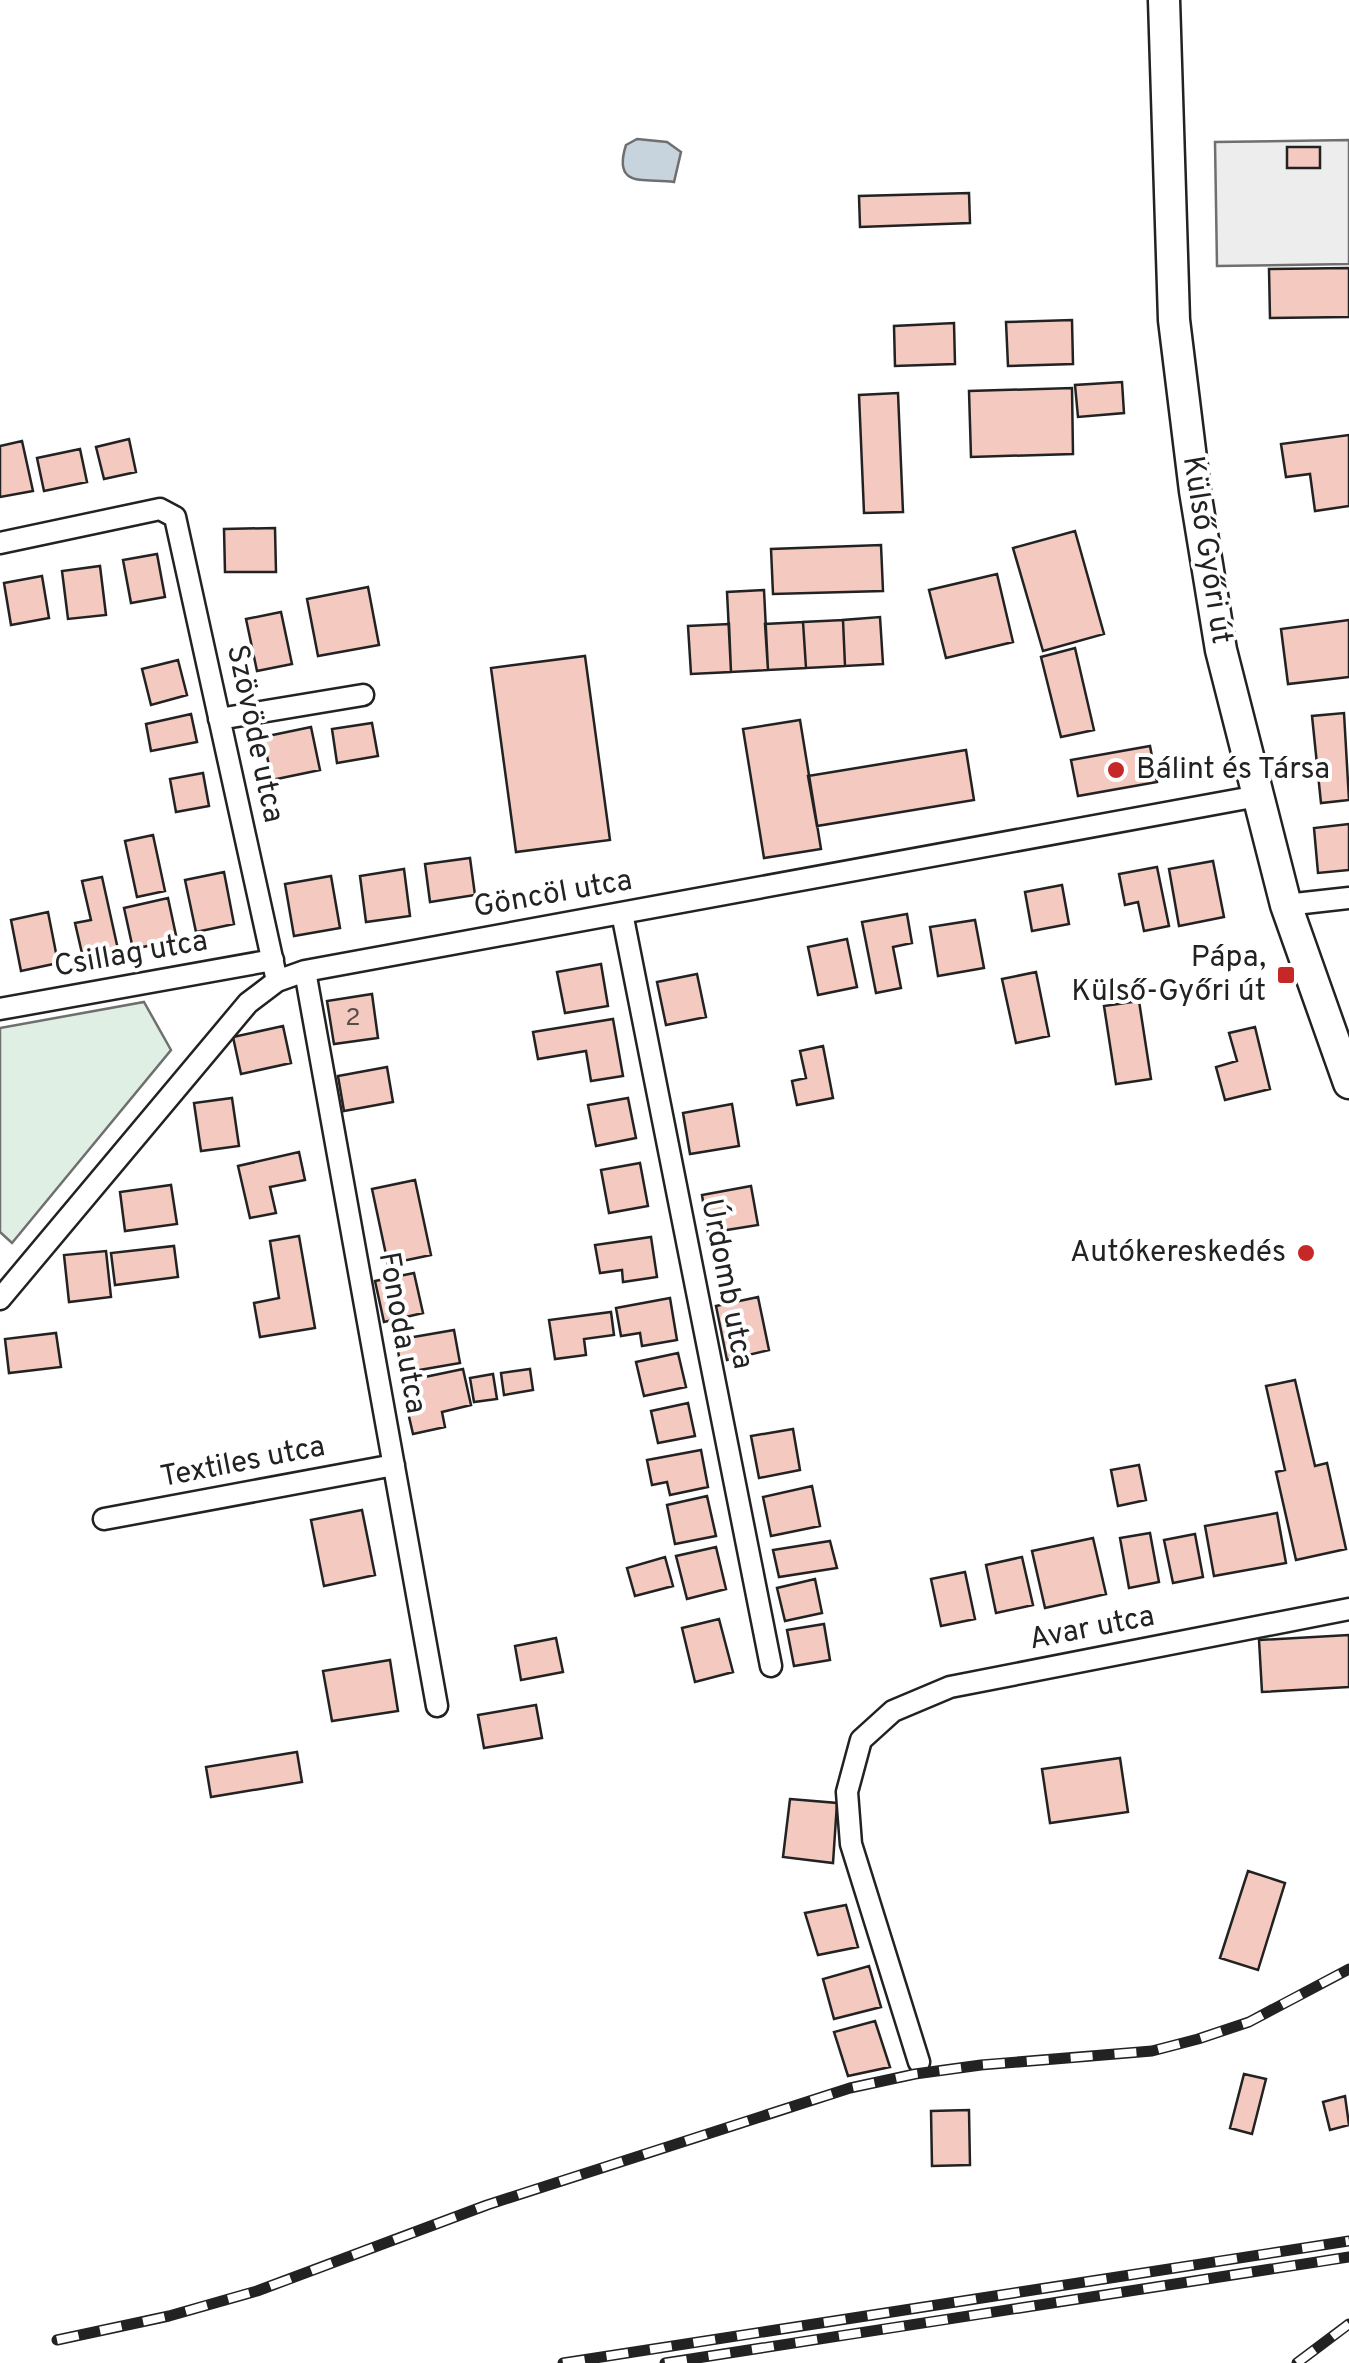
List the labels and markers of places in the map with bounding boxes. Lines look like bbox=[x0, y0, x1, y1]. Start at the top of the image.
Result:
place label: Bálint és Társa bbox=[1136, 752, 1330, 789]
marker: Bálint és Társa bbox=[1105, 759, 1127, 781]
place label: Pápa, Külső-Győri út bbox=[1071, 940, 1266, 1011]
marker: Pápa, Külső-Győri út bbox=[1275, 964, 1297, 986]
place label: Autókereskedés bbox=[1070, 1235, 1286, 1272]
marker: Autókereskedés bbox=[1295, 1242, 1317, 1264]

